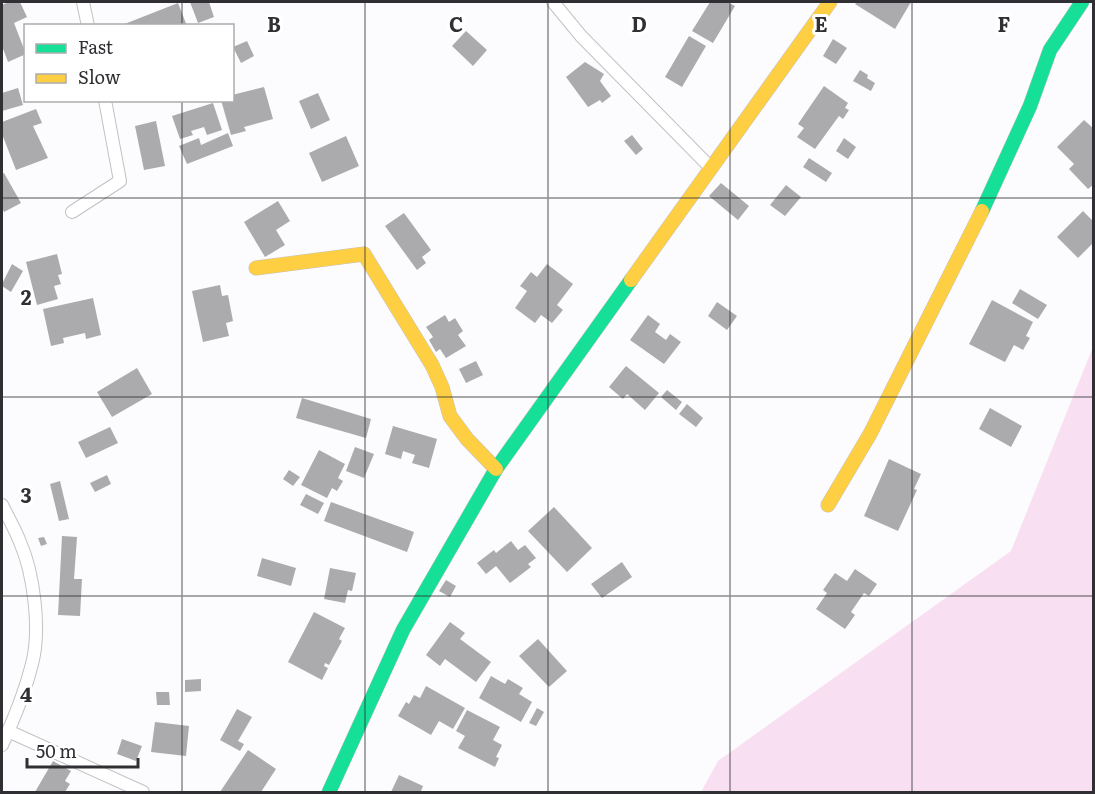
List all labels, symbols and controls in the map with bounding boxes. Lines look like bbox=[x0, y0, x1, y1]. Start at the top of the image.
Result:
text: B bbox=[267, 8, 281, 38]
text: C bbox=[449, 8, 463, 38]
text: D bbox=[631, 8, 647, 38]
text: E bbox=[814, 8, 828, 38]
text: F bbox=[998, 8, 1011, 38]
legend bbox=[24, 24, 234, 102]
text: Fast bbox=[78, 33, 114, 60]
text: Slow bbox=[78, 63, 121, 90]
text: 2 bbox=[21, 281, 32, 311]
text: 3 bbox=[20, 479, 32, 509]
text: 4 bbox=[20, 678, 32, 708]
scale bar bbox=[27, 731, 138, 769]
text: 50 m bbox=[36, 737, 77, 764]

